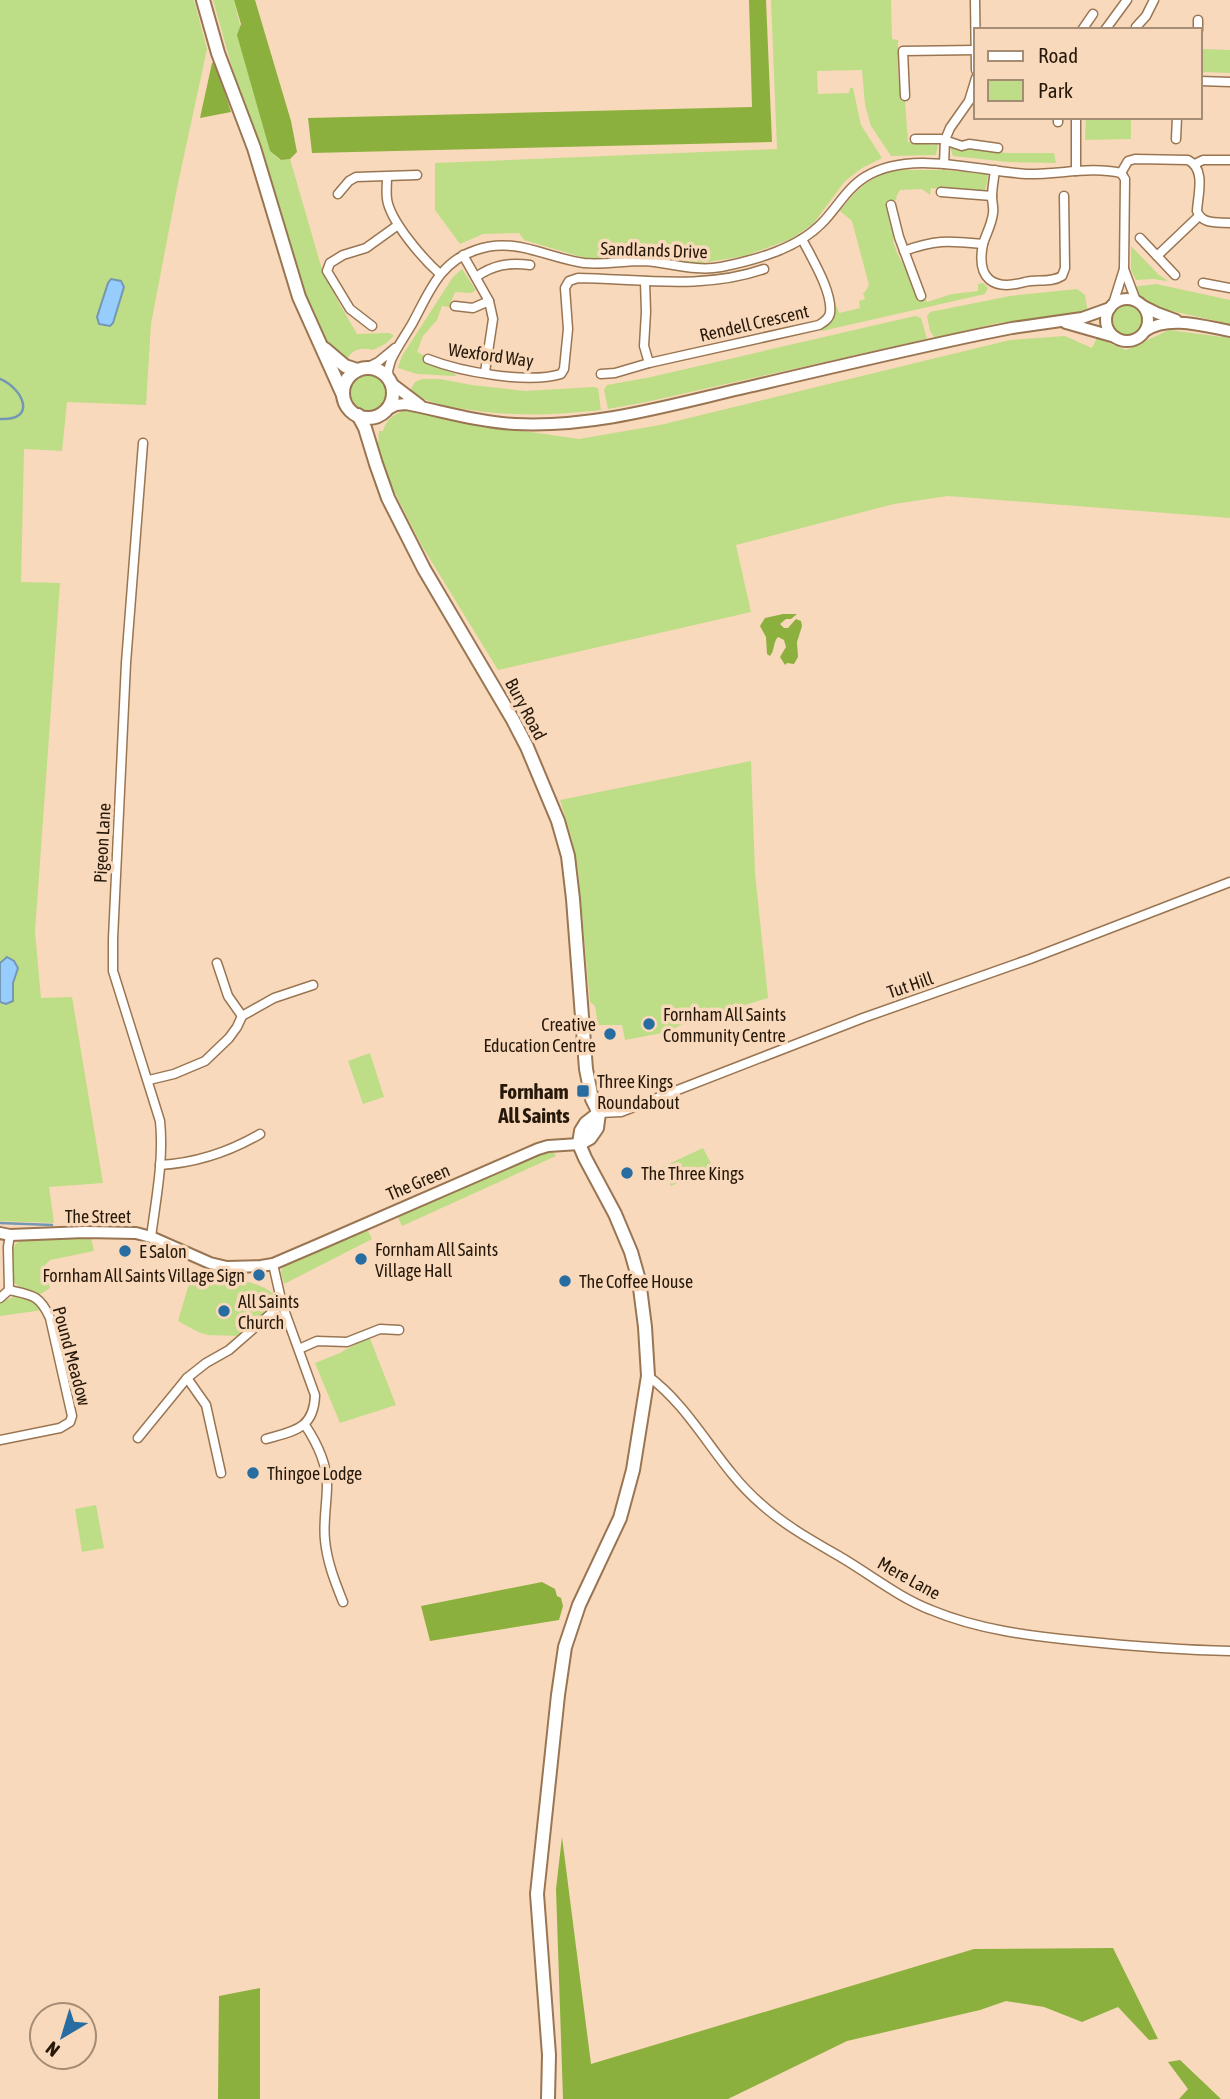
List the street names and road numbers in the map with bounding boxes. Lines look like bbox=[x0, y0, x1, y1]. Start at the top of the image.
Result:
street label: Sandlands Drive bbox=[600, 238, 708, 262]
street label: Rendell Crescent bbox=[697, 300, 811, 346]
street label: Wexford Way bbox=[447, 339, 535, 371]
street label: Bury Road bbox=[501, 675, 551, 743]
street label: Pigeon Lane bbox=[89, 803, 115, 883]
street label: Tut Hill bbox=[884, 967, 936, 1003]
street label: The Green bbox=[383, 1159, 453, 1205]
street label: The Street bbox=[65, 1206, 131, 1227]
street label: Pound Meadow bbox=[49, 1304, 95, 1408]
street label: Mere Lane bbox=[874, 1552, 944, 1604]

